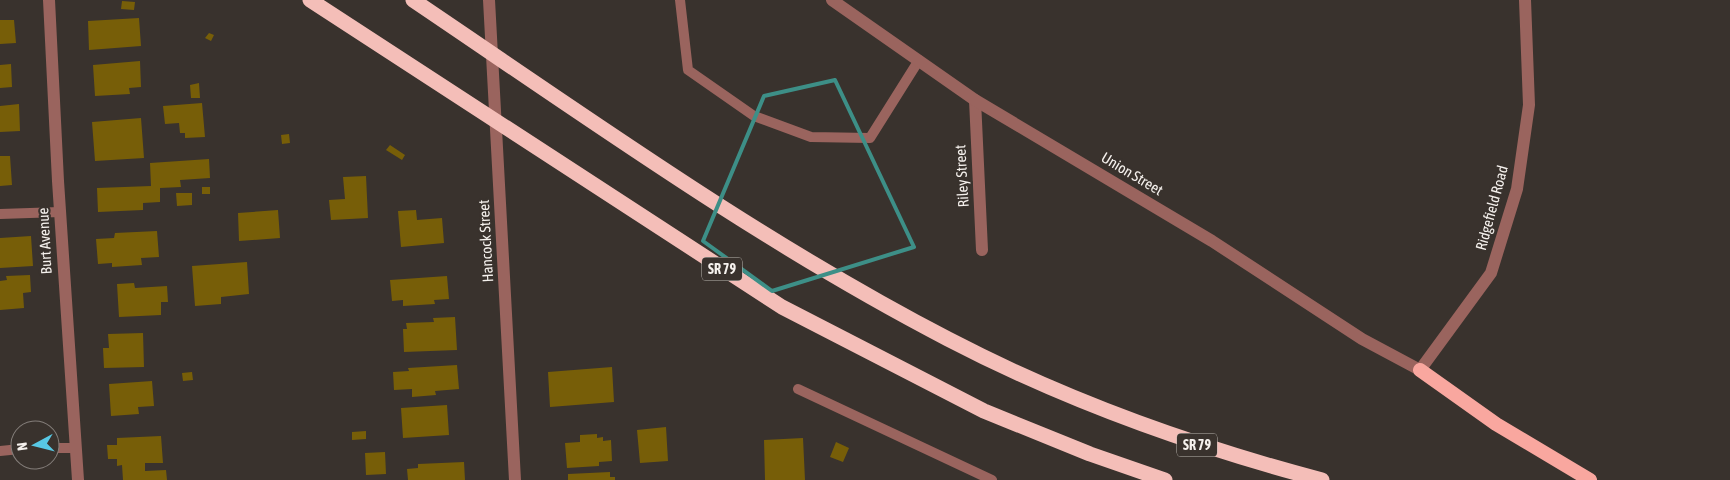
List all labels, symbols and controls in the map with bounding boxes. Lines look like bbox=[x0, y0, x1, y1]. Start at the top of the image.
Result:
street label: Riley Street bbox=[951, 144, 972, 208]
street label: Union Street bbox=[1098, 149, 1166, 199]
street label: Ridgefield Road bbox=[1472, 164, 1511, 252]
street label: Hancock Street bbox=[475, 199, 496, 283]
street label: Burt Avenue bbox=[34, 207, 55, 275]
road number: SR 79 bbox=[702, 258, 742, 280]
north arrow bbox=[10, 420, 60, 470]
road number: SR 79 bbox=[1177, 434, 1217, 456]
text: N bbox=[14, 442, 31, 452]

